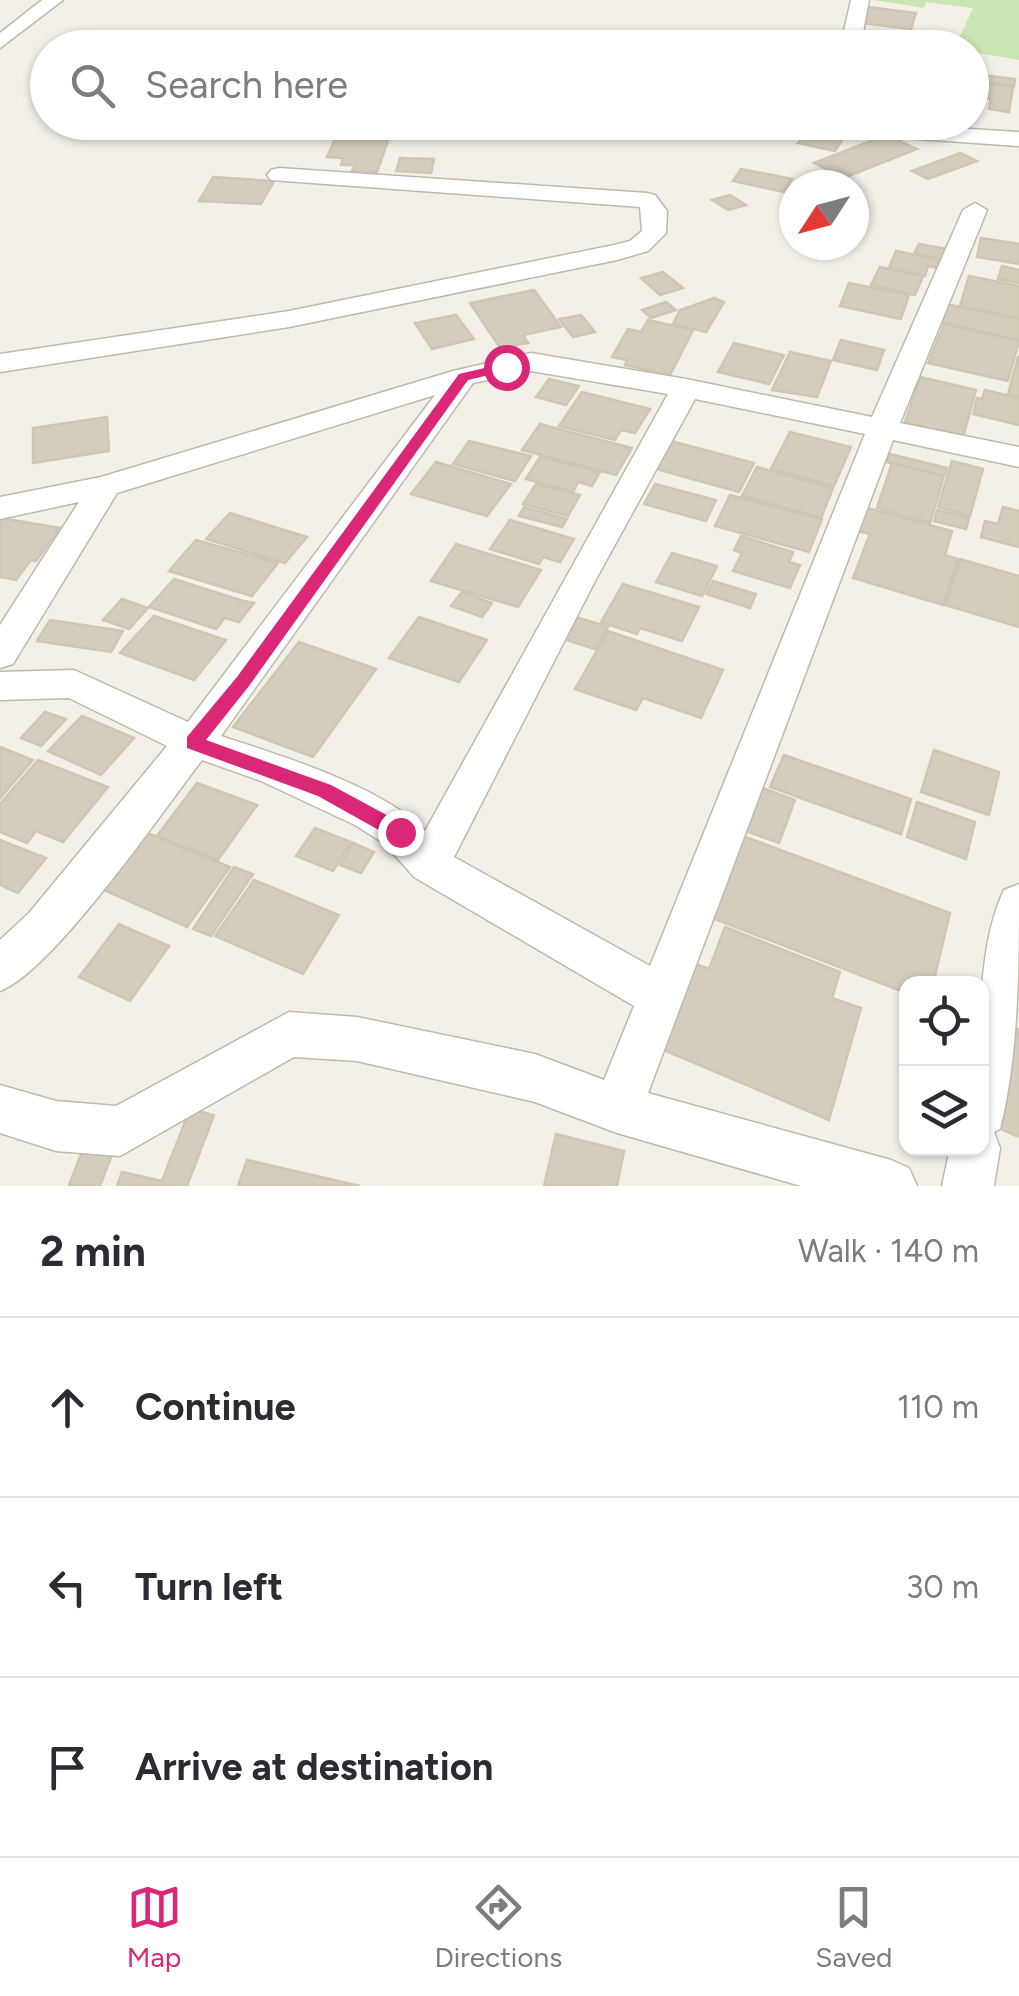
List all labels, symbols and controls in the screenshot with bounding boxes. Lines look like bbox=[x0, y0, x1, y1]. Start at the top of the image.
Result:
search box bbox=[30, 30, 989, 140]
icon: search bbox=[65, 58, 120, 113]
text: Search here bbox=[145, 62, 348, 108]
north arrow bbox=[779, 170, 869, 260]
route start bbox=[484, 345, 530, 391]
route end bbox=[378, 810, 424, 856]
map controls bbox=[899, 976, 989, 1156]
button: locate bbox=[899, 976, 989, 1066]
button: layers bbox=[899, 1066, 989, 1156]
text: 2 min bbox=[40, 1226, 146, 1277]
text: Walk · 140 m bbox=[798, 1232, 979, 1270]
icon: ahead bbox=[40, 1380, 95, 1435]
text: Continue bbox=[135, 1384, 296, 1430]
text: 110 m bbox=[897, 1388, 979, 1426]
icon: left bbox=[40, 1560, 95, 1615]
text: Turn left bbox=[135, 1564, 283, 1610]
text: 30 m bbox=[906, 1568, 979, 1606]
icon: arrive bbox=[40, 1740, 95, 1795]
text: Arrive at destination bbox=[135, 1744, 493, 1790]
tab: Map bbox=[127, 1880, 182, 1974]
tab: Directions bbox=[435, 1880, 562, 1974]
tab: Saved bbox=[815, 1880, 892, 1974]

